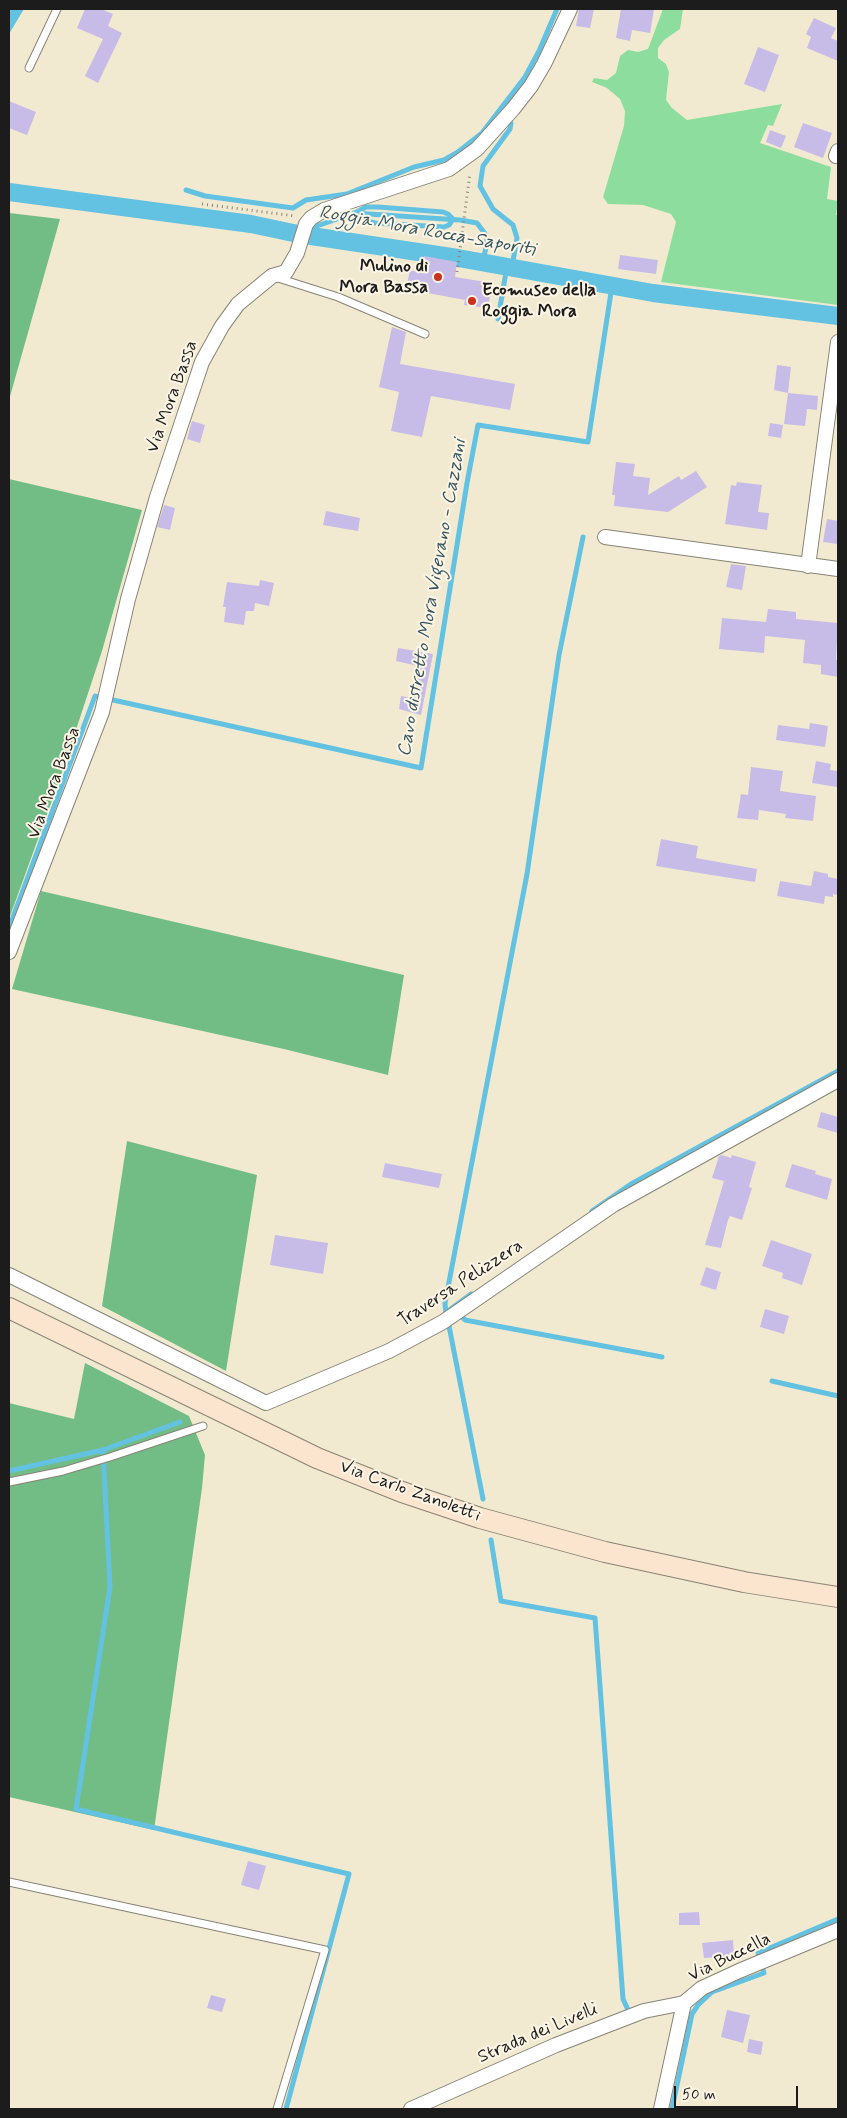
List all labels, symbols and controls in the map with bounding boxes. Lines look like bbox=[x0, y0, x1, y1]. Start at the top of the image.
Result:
water label: Roggia Mora Rocca-Saporiti bbox=[317, 202, 537, 262]
place label: Mulino di Mora Bassa bbox=[339, 256, 428, 298]
marker: Mulino di Mora Bassa bbox=[432, 271, 444, 283]
place label: Ecomuseo della Roggia Mora bbox=[482, 280, 596, 322]
marker: Ecomuseo della Roggia Mora bbox=[466, 295, 478, 307]
street label: Via Mora Bassa bbox=[143, 338, 203, 456]
water label: Cavo distretto Mora Vigevano - Cazzani bbox=[394, 437, 472, 759]
street label: Via Mora Bassa bbox=[24, 724, 86, 842]
street label: Traversa Pelizzera bbox=[395, 1236, 527, 1332]
street label: Via Carlo Zanoletti bbox=[337, 1456, 483, 1528]
street label: Via Buccella bbox=[685, 1929, 775, 1987]
street label: Strada dei Livelli bbox=[475, 1999, 601, 2069]
scale bar bbox=[677, 2076, 801, 2108]
text: 50 m bbox=[682, 2085, 716, 2105]

